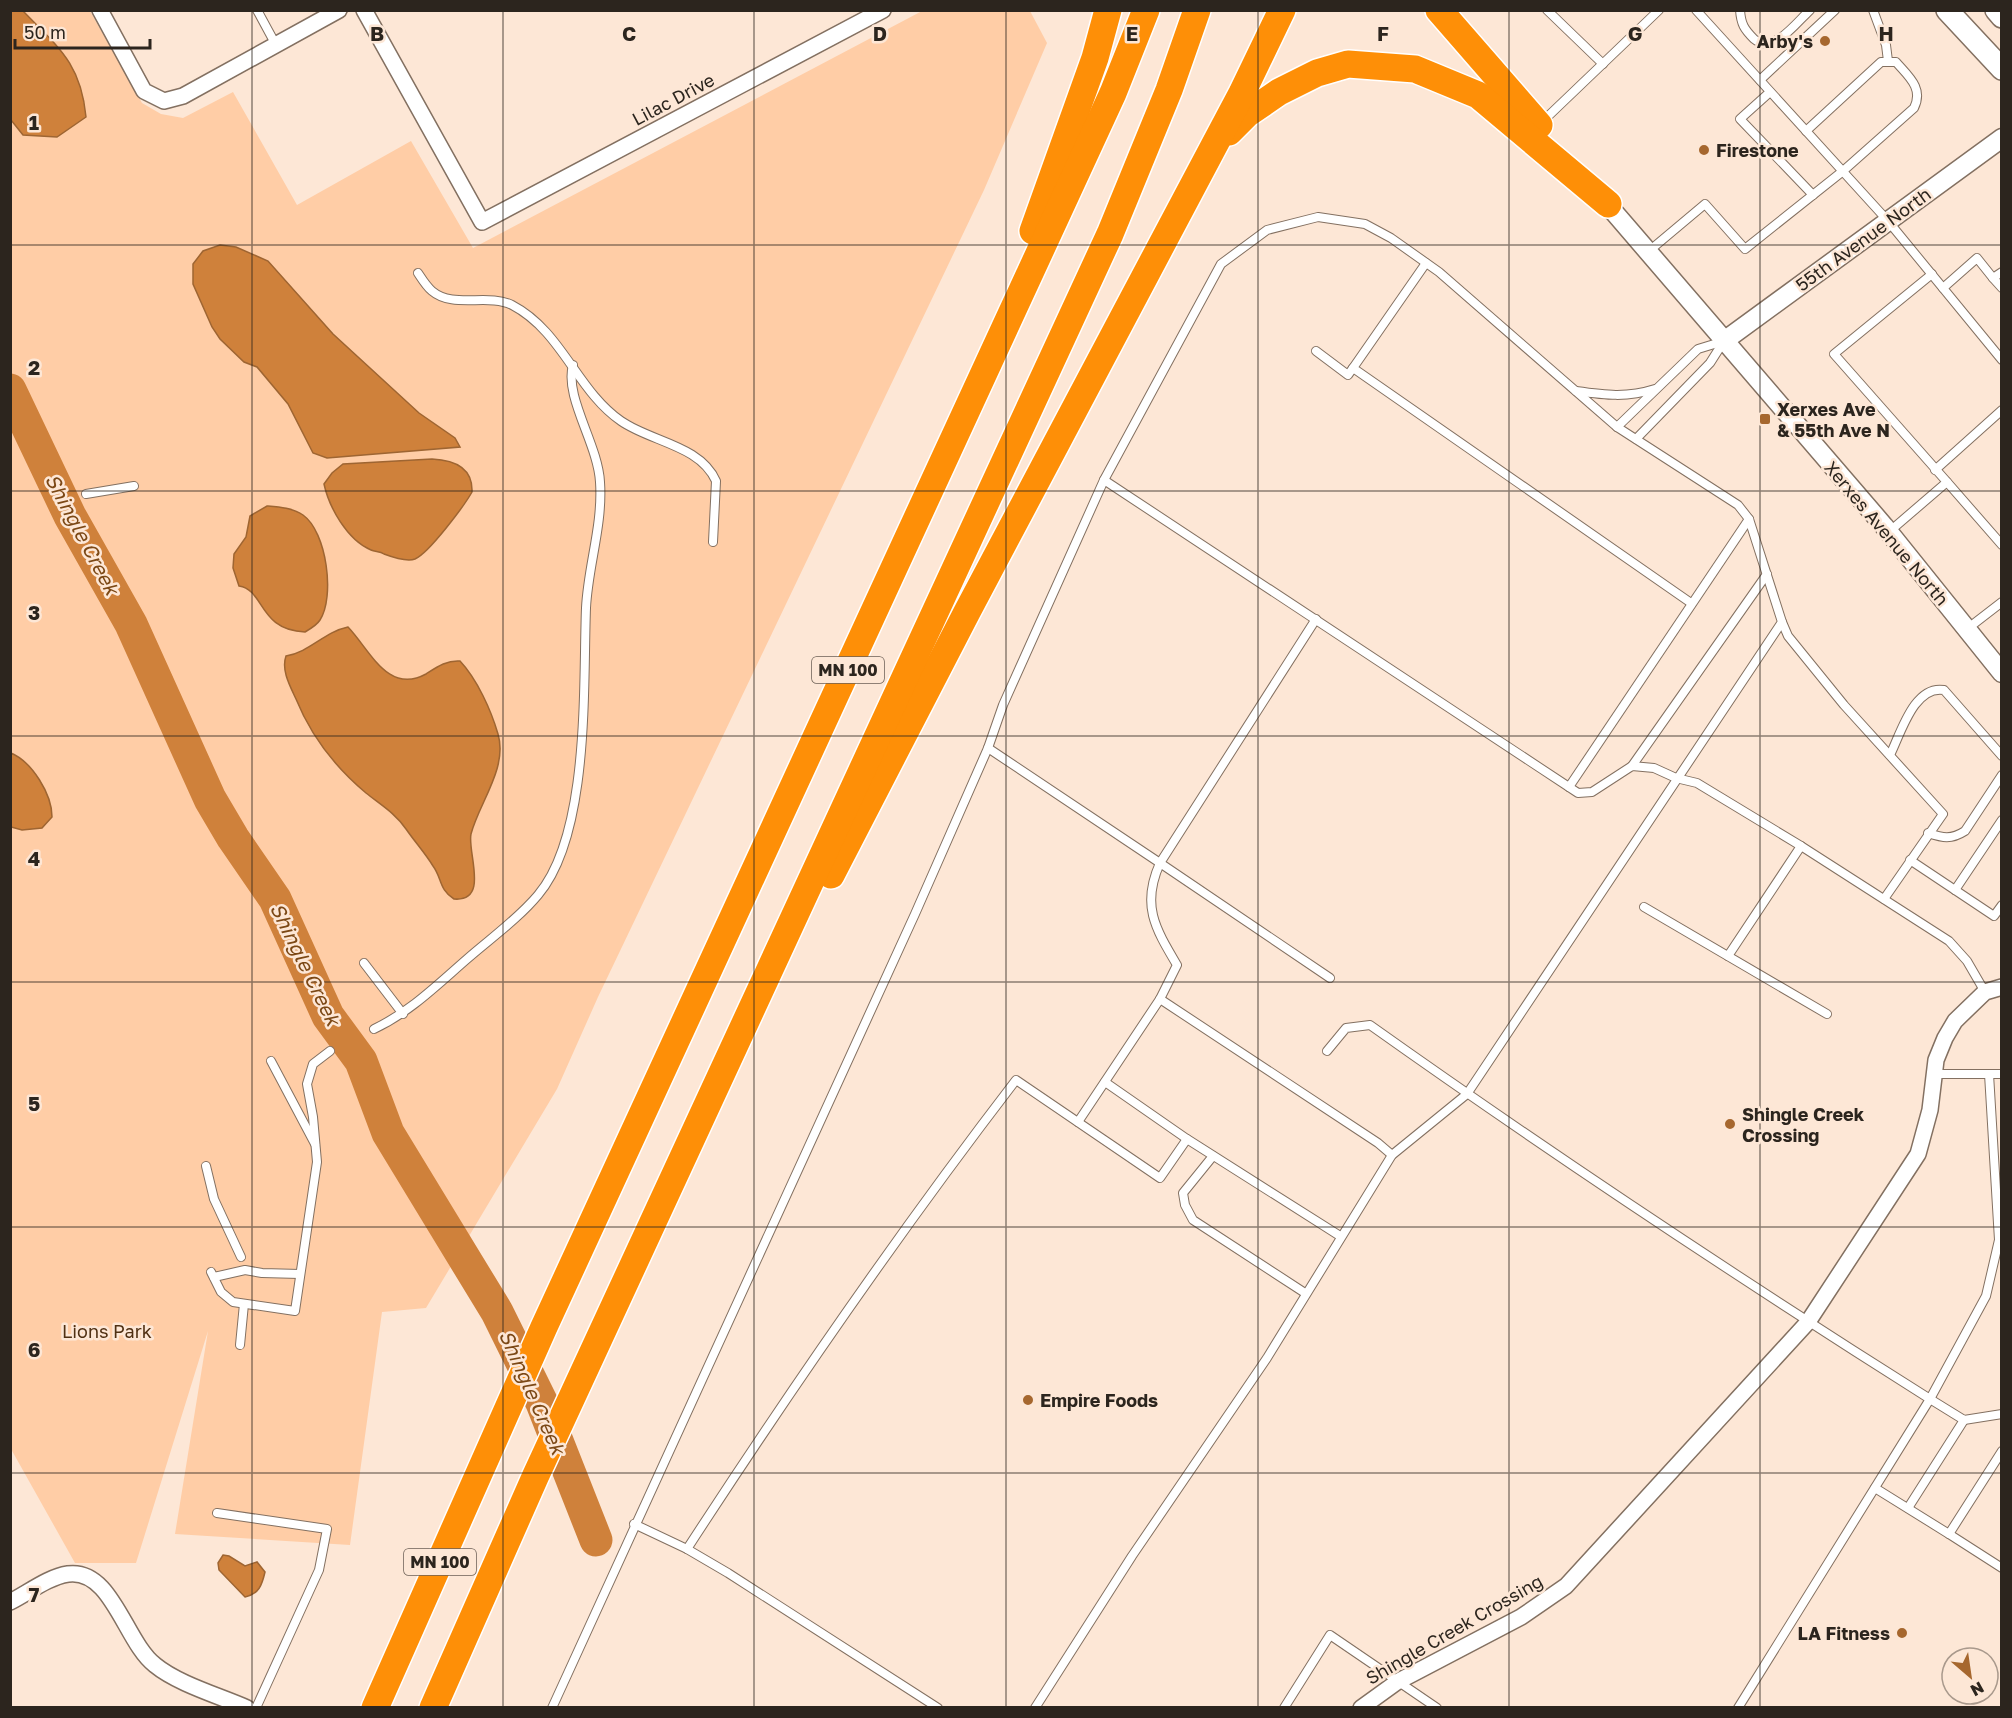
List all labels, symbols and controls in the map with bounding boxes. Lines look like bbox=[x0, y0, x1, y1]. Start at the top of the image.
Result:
scale bar bbox=[15, 12, 150, 50]
text: 50 m bbox=[24, 21, 66, 43]
text: B bbox=[370, 21, 384, 45]
text: C bbox=[622, 21, 636, 45]
text: D bbox=[873, 21, 887, 45]
text: E bbox=[1126, 21, 1138, 45]
text: F bbox=[1377, 21, 1389, 45]
text: G bbox=[1628, 21, 1642, 45]
text: H bbox=[1878, 21, 1894, 45]
place label: Arby's bbox=[1757, 30, 1813, 52]
marker: Arby's bbox=[1818, 34, 1832, 48]
street label: Lilac Drive bbox=[628, 68, 718, 130]
text: 1 bbox=[29, 110, 39, 134]
place label: Firestone bbox=[1716, 139, 1799, 161]
marker: Firestone bbox=[1697, 143, 1711, 157]
street label: 55th Avenue North bbox=[1791, 183, 1935, 295]
text: 2 bbox=[28, 355, 40, 379]
place label: Xerxes Ave & 55th Ave N bbox=[1777, 398, 1890, 441]
marker: Xerxes Ave & 55th Ave N bbox=[1758, 412, 1772, 426]
street label: Xerxes Avenue North bbox=[1820, 456, 1954, 610]
water label: Shingle Creek bbox=[40, 469, 126, 601]
text: 3 bbox=[28, 600, 40, 624]
road number: MN 100 bbox=[812, 657, 884, 683]
text: 4 bbox=[28, 846, 40, 870]
water label: Shingle Creek bbox=[265, 899, 347, 1032]
text: 5 bbox=[28, 1091, 40, 1115]
place label: Shingle Creek Crossing bbox=[1742, 1103, 1865, 1146]
marker: Shingle Creek Crossing bbox=[1723, 1117, 1737, 1131]
park label: Lions Park bbox=[62, 1320, 152, 1342]
water label: Shingle Creek bbox=[494, 1326, 572, 1461]
text: 6 bbox=[28, 1337, 40, 1361]
place label: Empire Foods bbox=[1040, 1389, 1158, 1411]
marker: Empire Foods bbox=[1021, 1393, 1035, 1407]
road number: MN 100 bbox=[404, 1549, 476, 1575]
street label: Shingle Creek Crossing bbox=[1362, 1569, 1546, 1689]
text: 7 bbox=[29, 1582, 40, 1606]
place label: LA Fitness bbox=[1798, 1622, 1890, 1644]
marker: LA Fitness bbox=[1895, 1626, 1909, 1640]
north arrow bbox=[1940, 1646, 2000, 1706]
text: N bbox=[1967, 1677, 1987, 1701]

